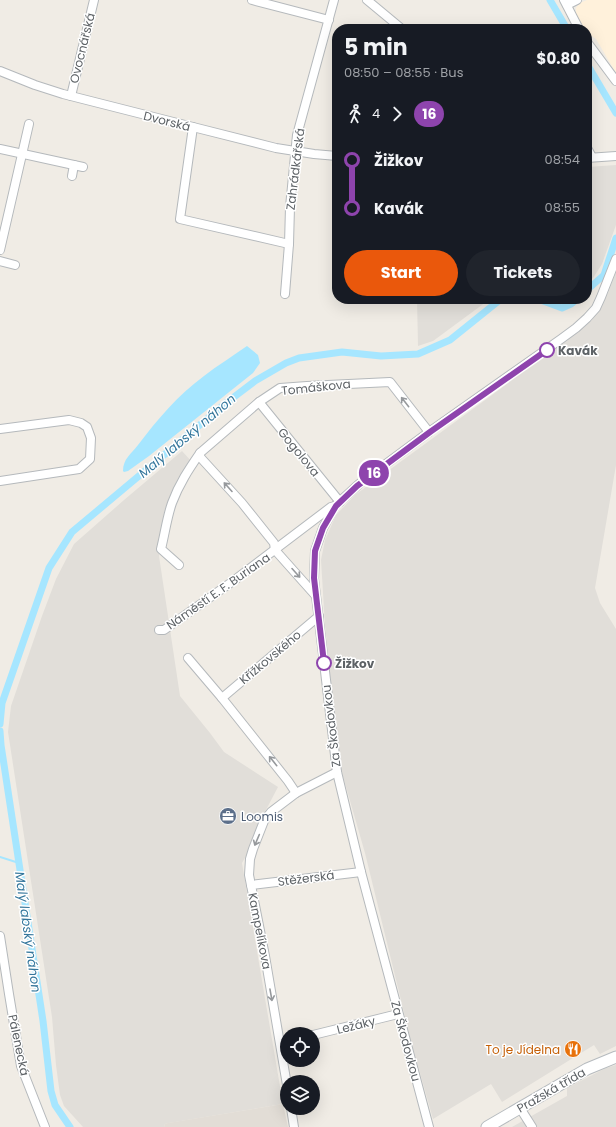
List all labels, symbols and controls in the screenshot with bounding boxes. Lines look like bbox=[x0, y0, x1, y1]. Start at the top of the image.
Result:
street label: Ovocnářská bbox=[65, 11, 99, 85]
text: 5 min bbox=[344, 32, 408, 63]
text: $0.80 bbox=[537, 48, 580, 69]
text: 08:50 – 08:55 · Bus bbox=[344, 63, 463, 82]
icon: walk bbox=[344, 103, 366, 125]
icon: forward bbox=[386, 103, 408, 125]
text: 4 bbox=[372, 104, 380, 123]
text: 16 bbox=[422, 104, 436, 124]
street label: Dvorská bbox=[142, 107, 192, 135]
street label: Zahrádkářská bbox=[282, 127, 308, 211]
text: Žižkov bbox=[374, 150, 423, 171]
text: 08:54 bbox=[545, 150, 580, 169]
text: Kavák bbox=[374, 198, 424, 219]
text: 08:55 bbox=[545, 198, 580, 217]
button: Start bbox=[344, 250, 458, 296]
button: Tickets bbox=[466, 250, 580, 296]
marker: Kavák bbox=[539, 342, 555, 358]
place label: Kavák bbox=[558, 342, 598, 359]
street label: Tomáškova bbox=[280, 375, 352, 399]
water label: Malý labský náhon bbox=[134, 390, 240, 482]
one-way arrow bbox=[401, 396, 410, 407]
street label: Gogolova bbox=[274, 424, 324, 480]
line badge: 16 bbox=[356, 460, 392, 486]
text: 16 bbox=[367, 463, 381, 483]
one-way arrow bbox=[224, 483, 233, 493]
street label: Náměstí E. F. Buriana bbox=[163, 549, 273, 633]
one-way arrow bbox=[291, 567, 300, 577]
street label: Křížkovského bbox=[235, 626, 305, 688]
marker: Žižkov bbox=[316, 655, 332, 671]
place label: Žižkov bbox=[335, 655, 375, 672]
street label: Za Škodovkou bbox=[318, 684, 344, 768]
one-way arrow bbox=[268, 756, 277, 767]
office icon: Loomis bbox=[218, 806, 238, 826]
place label: Loomis bbox=[241, 808, 283, 825]
one-way arrow bbox=[252, 833, 260, 845]
street label: Stěžerská bbox=[277, 866, 335, 890]
water label: Malý labský náhon bbox=[10, 870, 46, 994]
street label: Kampelíkova bbox=[244, 891, 276, 971]
one-way arrow bbox=[268, 988, 276, 1001]
street label: Za Škodovkou bbox=[387, 999, 425, 1083]
street label: Ležáky bbox=[335, 1012, 377, 1038]
street label: Pálenecká bbox=[4, 1013, 34, 1077]
map controls bbox=[280, 1027, 320, 1115]
button: locate bbox=[280, 1027, 320, 1067]
restaurant icon: To je Jídelna bbox=[563, 1039, 583, 1059]
place label: To je Jídelna bbox=[485, 1041, 560, 1058]
street label: Pražská třída bbox=[514, 1063, 588, 1117]
button: layers bbox=[280, 1075, 320, 1115]

